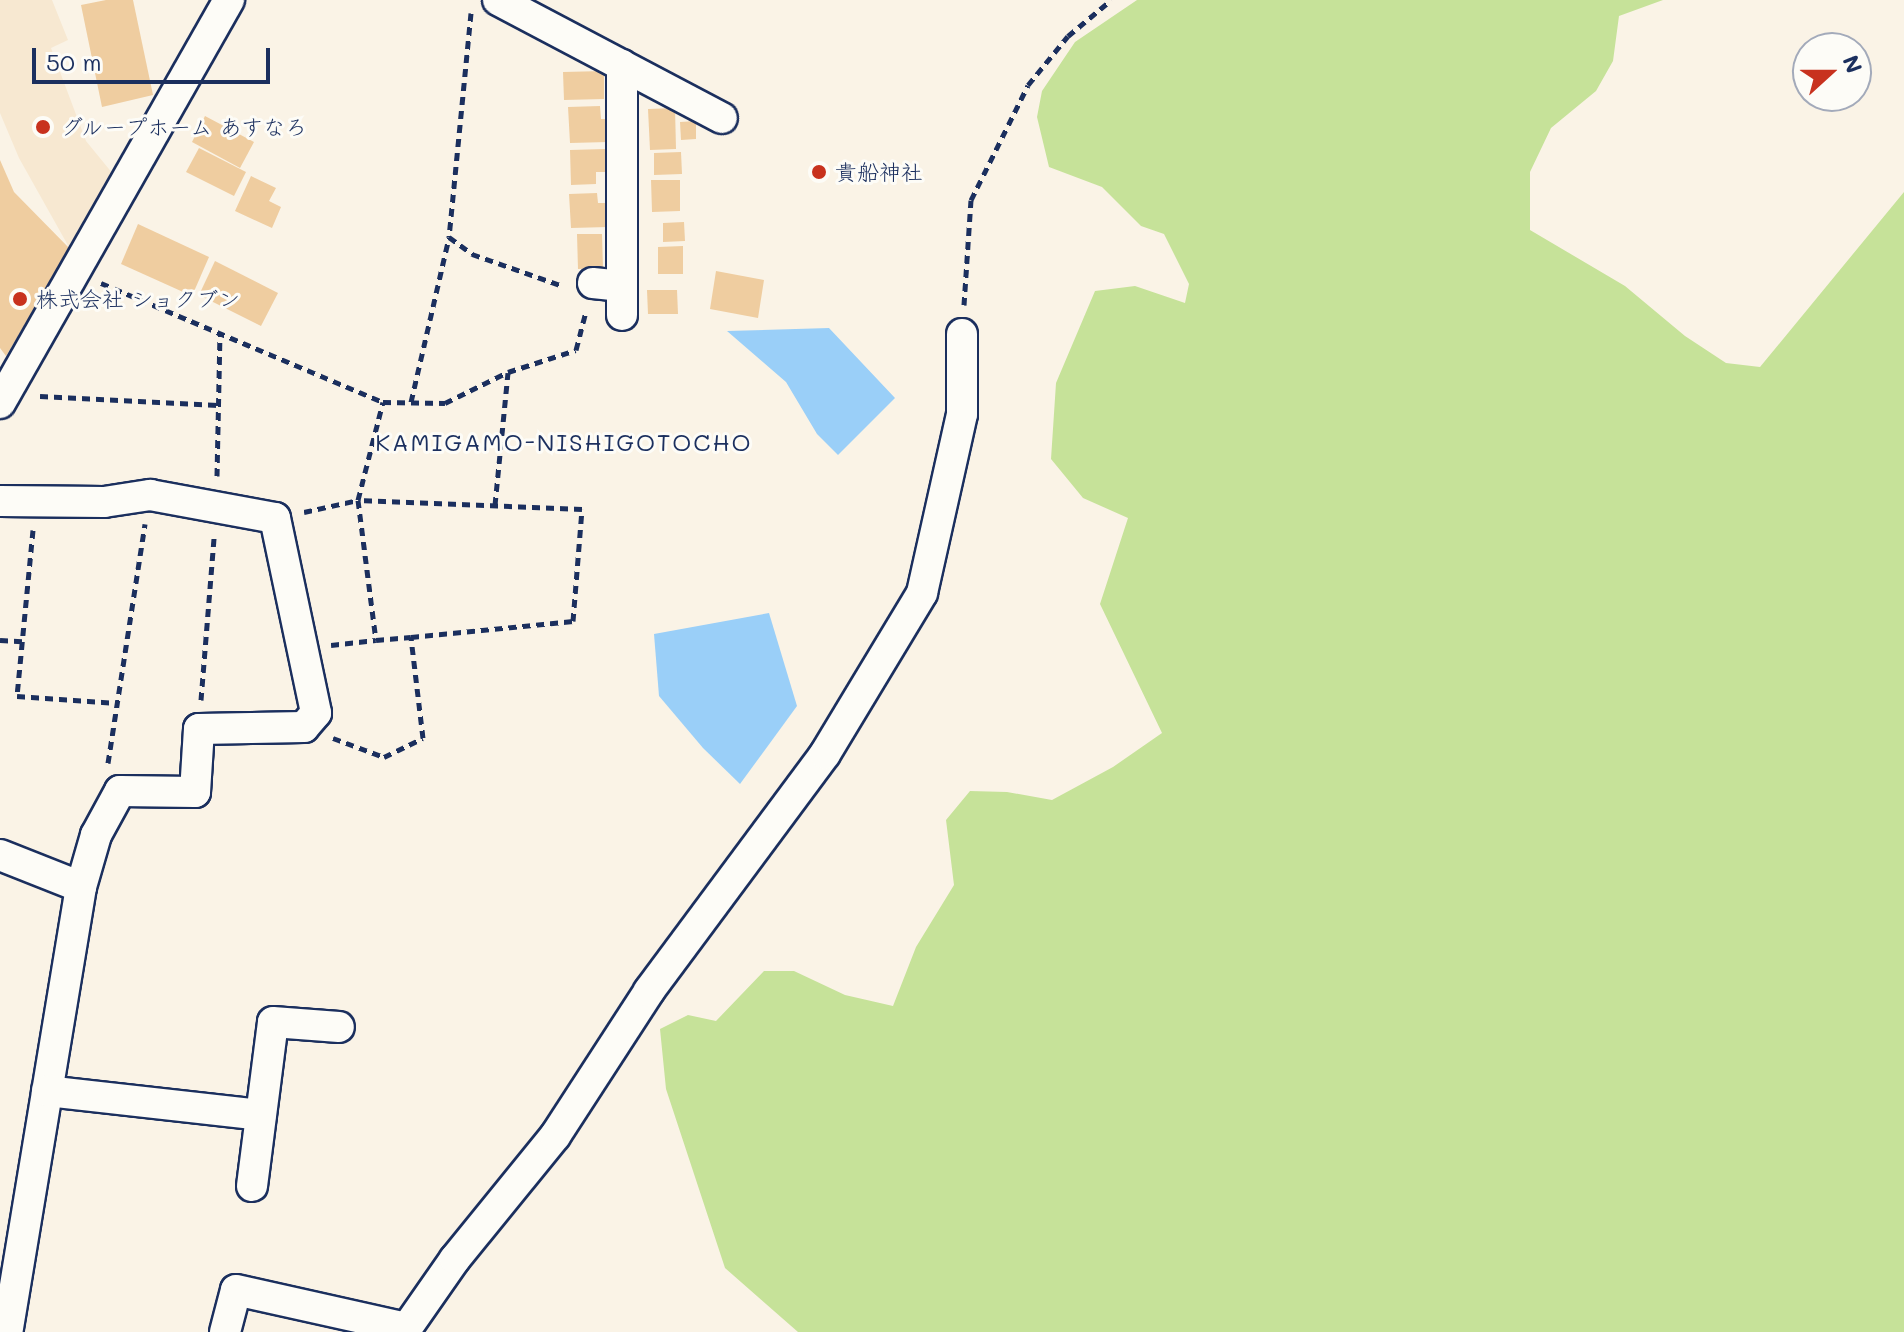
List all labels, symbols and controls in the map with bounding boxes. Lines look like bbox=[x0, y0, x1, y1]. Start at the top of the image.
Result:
scale bar bbox=[36, 32, 274, 82]
north arrow bbox=[1792, 32, 1872, 112]
text: 50 m bbox=[46, 46, 102, 77]
text: N bbox=[1836, 51, 1870, 77]
place label: グループホーム あすなろ bbox=[61, 114, 311, 140]
marker: グループホーム あすなろ bbox=[32, 116, 54, 138]
place label: 貴船神社 bbox=[835, 159, 923, 185]
marker: 貴船神社 bbox=[810, 163, 828, 181]
place label: 株式会社 ショクブン bbox=[36, 286, 241, 312]
marker: 株式会社 ショクブン bbox=[11, 290, 29, 308]
district label: KAMIGAMO-NISHIGOTOCHO bbox=[375, 428, 753, 456]

